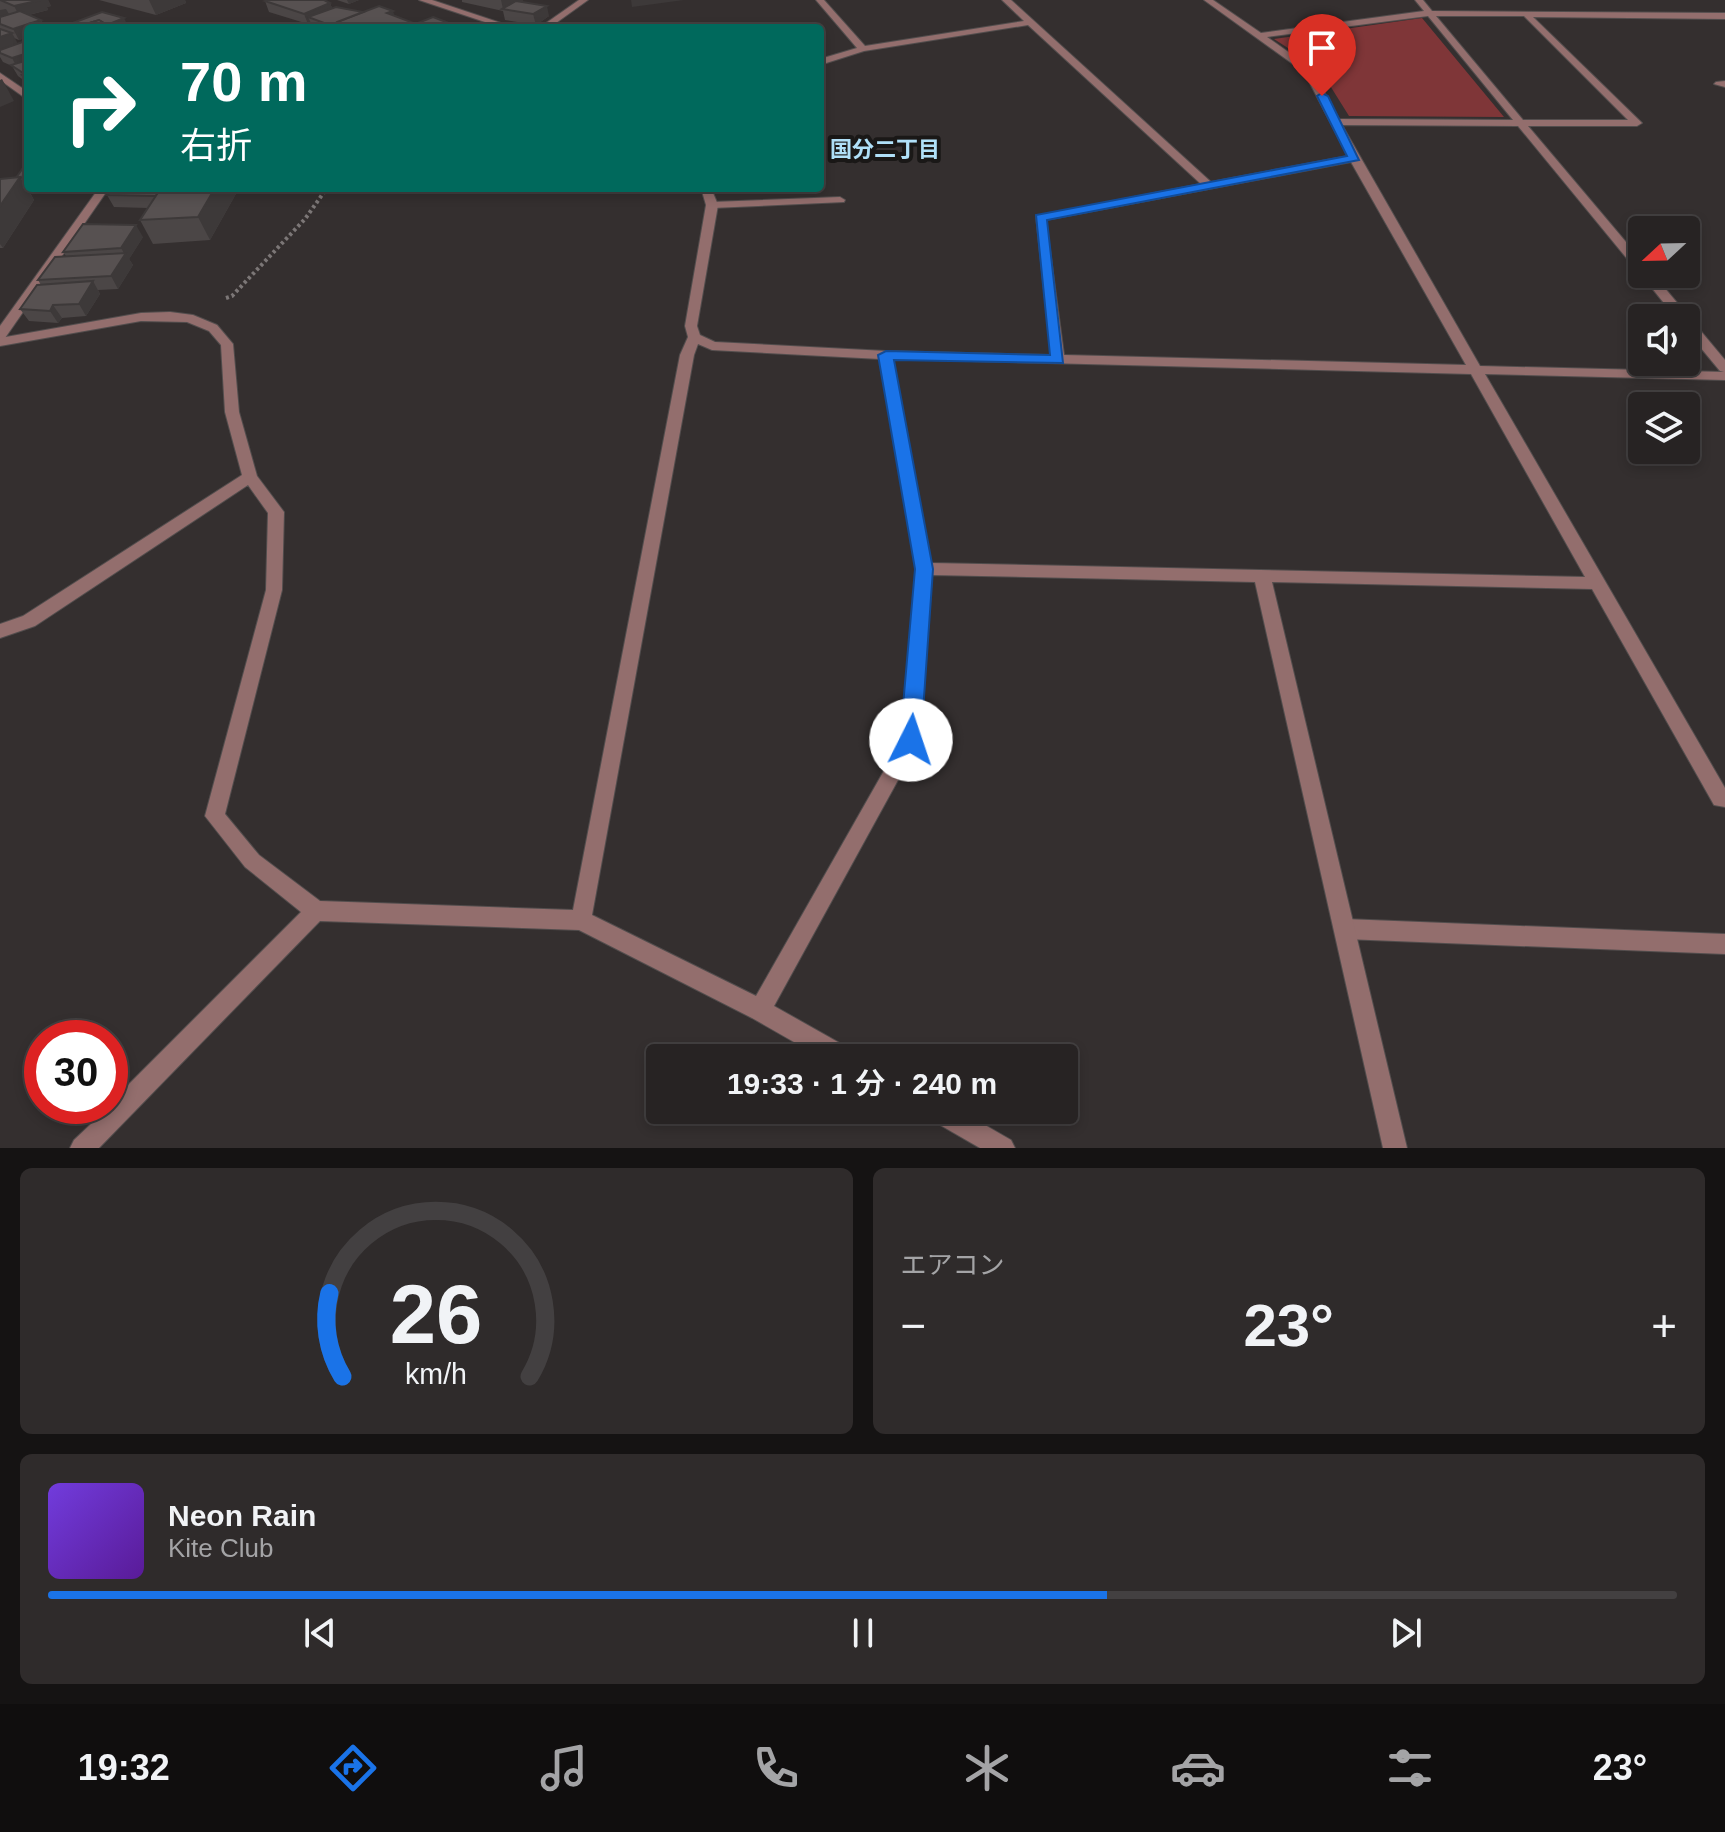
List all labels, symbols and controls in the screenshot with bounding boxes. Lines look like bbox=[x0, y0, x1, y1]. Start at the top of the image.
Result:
pin bbox=[1288, 14.0, 1356, 96]
icon: arrive bbox=[1300, 26, 1344, 70]
text: 70 m bbox=[180, 50, 308, 113]
icon: right bbox=[48, 56, 152, 160]
text: 右折 bbox=[180, 125, 252, 166]
district label: 国分二丁目 bbox=[830, 137, 940, 162]
north arrow bbox=[1628, 216, 1700, 288]
map controls bbox=[1628, 216, 1700, 464]
button: sound bbox=[1628, 304, 1700, 376]
button: layers bbox=[1628, 392, 1700, 464]
position arrow bbox=[869, 698, 953, 782]
speed limit sign: 30 bbox=[24, 1020, 128, 1124]
text: 19:33 · 1 分 · 240 m bbox=[727, 1067, 997, 1100]
text: エアコン bbox=[901, 1250, 1005, 1280]
text: 26 bbox=[390, 1268, 483, 1361]
text: 23° bbox=[1243, 1292, 1334, 1359]
text: − bbox=[901, 1301, 926, 1350]
text: + bbox=[1651, 1301, 1677, 1350]
text: km/h bbox=[405, 1358, 467, 1390]
text: Neon Rain bbox=[168, 1499, 316, 1532]
text: Kite Club bbox=[168, 1533, 274, 1563]
icon: previous bbox=[298, 1611, 342, 1655]
icon: pause bbox=[841, 1611, 885, 1655]
icon: next bbox=[1384, 1611, 1428, 1655]
icon: directions bbox=[325, 1740, 381, 1796]
icon: music bbox=[536, 1740, 592, 1796]
icon: phone bbox=[748, 1740, 804, 1796]
icon: climate bbox=[959, 1740, 1015, 1796]
icon: car bbox=[1170, 1740, 1226, 1796]
icon: filters bbox=[1382, 1740, 1438, 1796]
text: 19:32 bbox=[78, 1747, 170, 1788]
text: 23° bbox=[1593, 1747, 1647, 1788]

